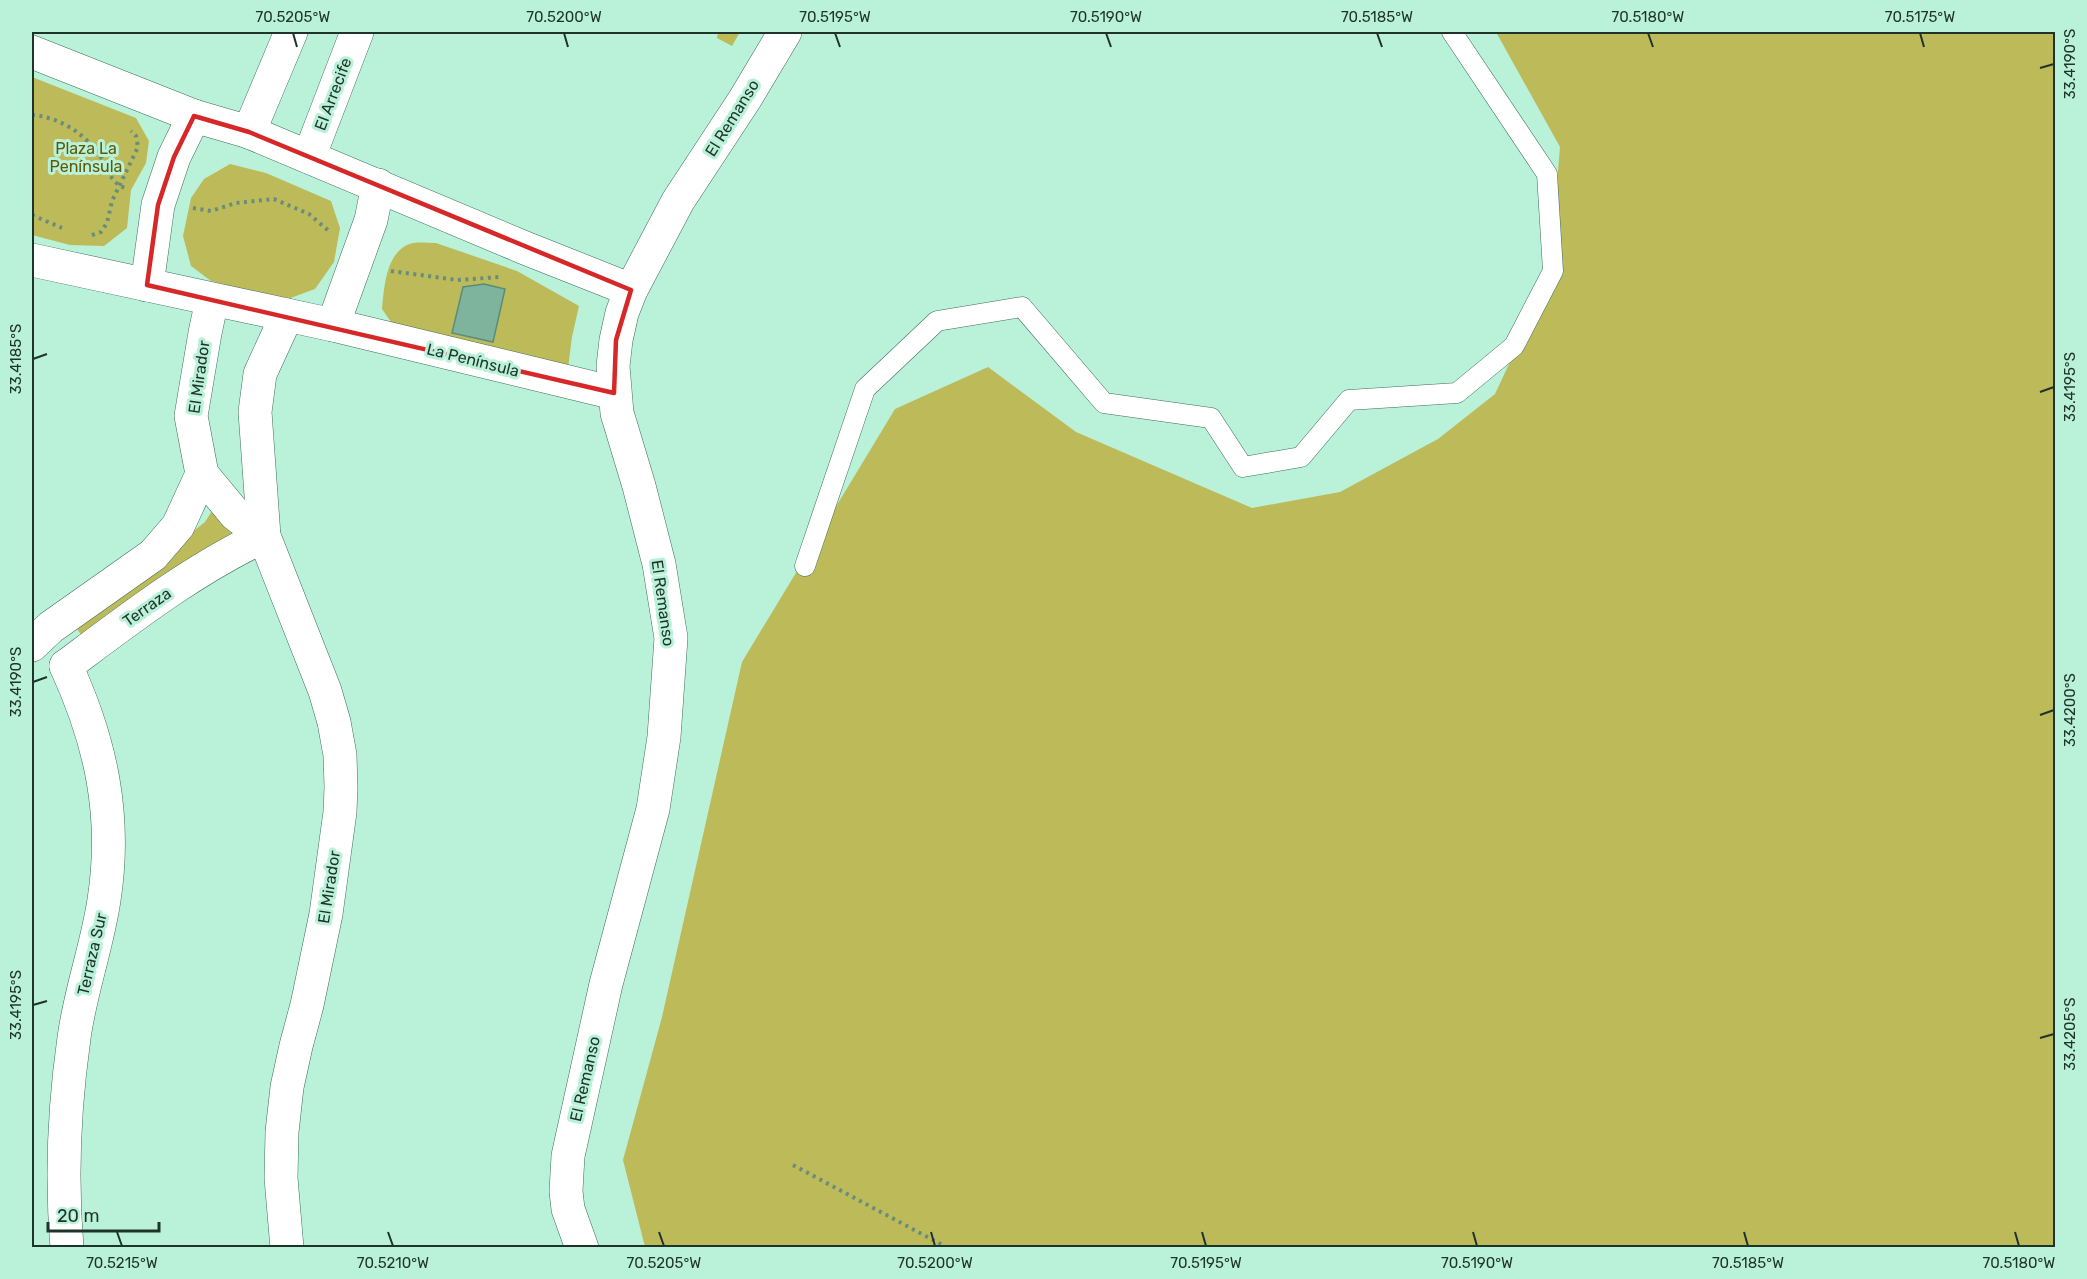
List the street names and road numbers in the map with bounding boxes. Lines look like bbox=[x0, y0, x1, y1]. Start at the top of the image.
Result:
street label: El Arrecife bbox=[310, 55, 356, 133]
street label: El Remanso bbox=[701, 76, 763, 160]
street label: El Mirador bbox=[184, 339, 214, 415]
street label: La Península bbox=[425, 339, 521, 381]
street label: El Remanso bbox=[648, 559, 678, 647]
street label: Terraza bbox=[119, 584, 175, 630]
street label: El Mirador bbox=[314, 849, 344, 925]
street label: Terraza Sur bbox=[73, 911, 111, 997]
street label: El Remanso bbox=[566, 1035, 604, 1123]

